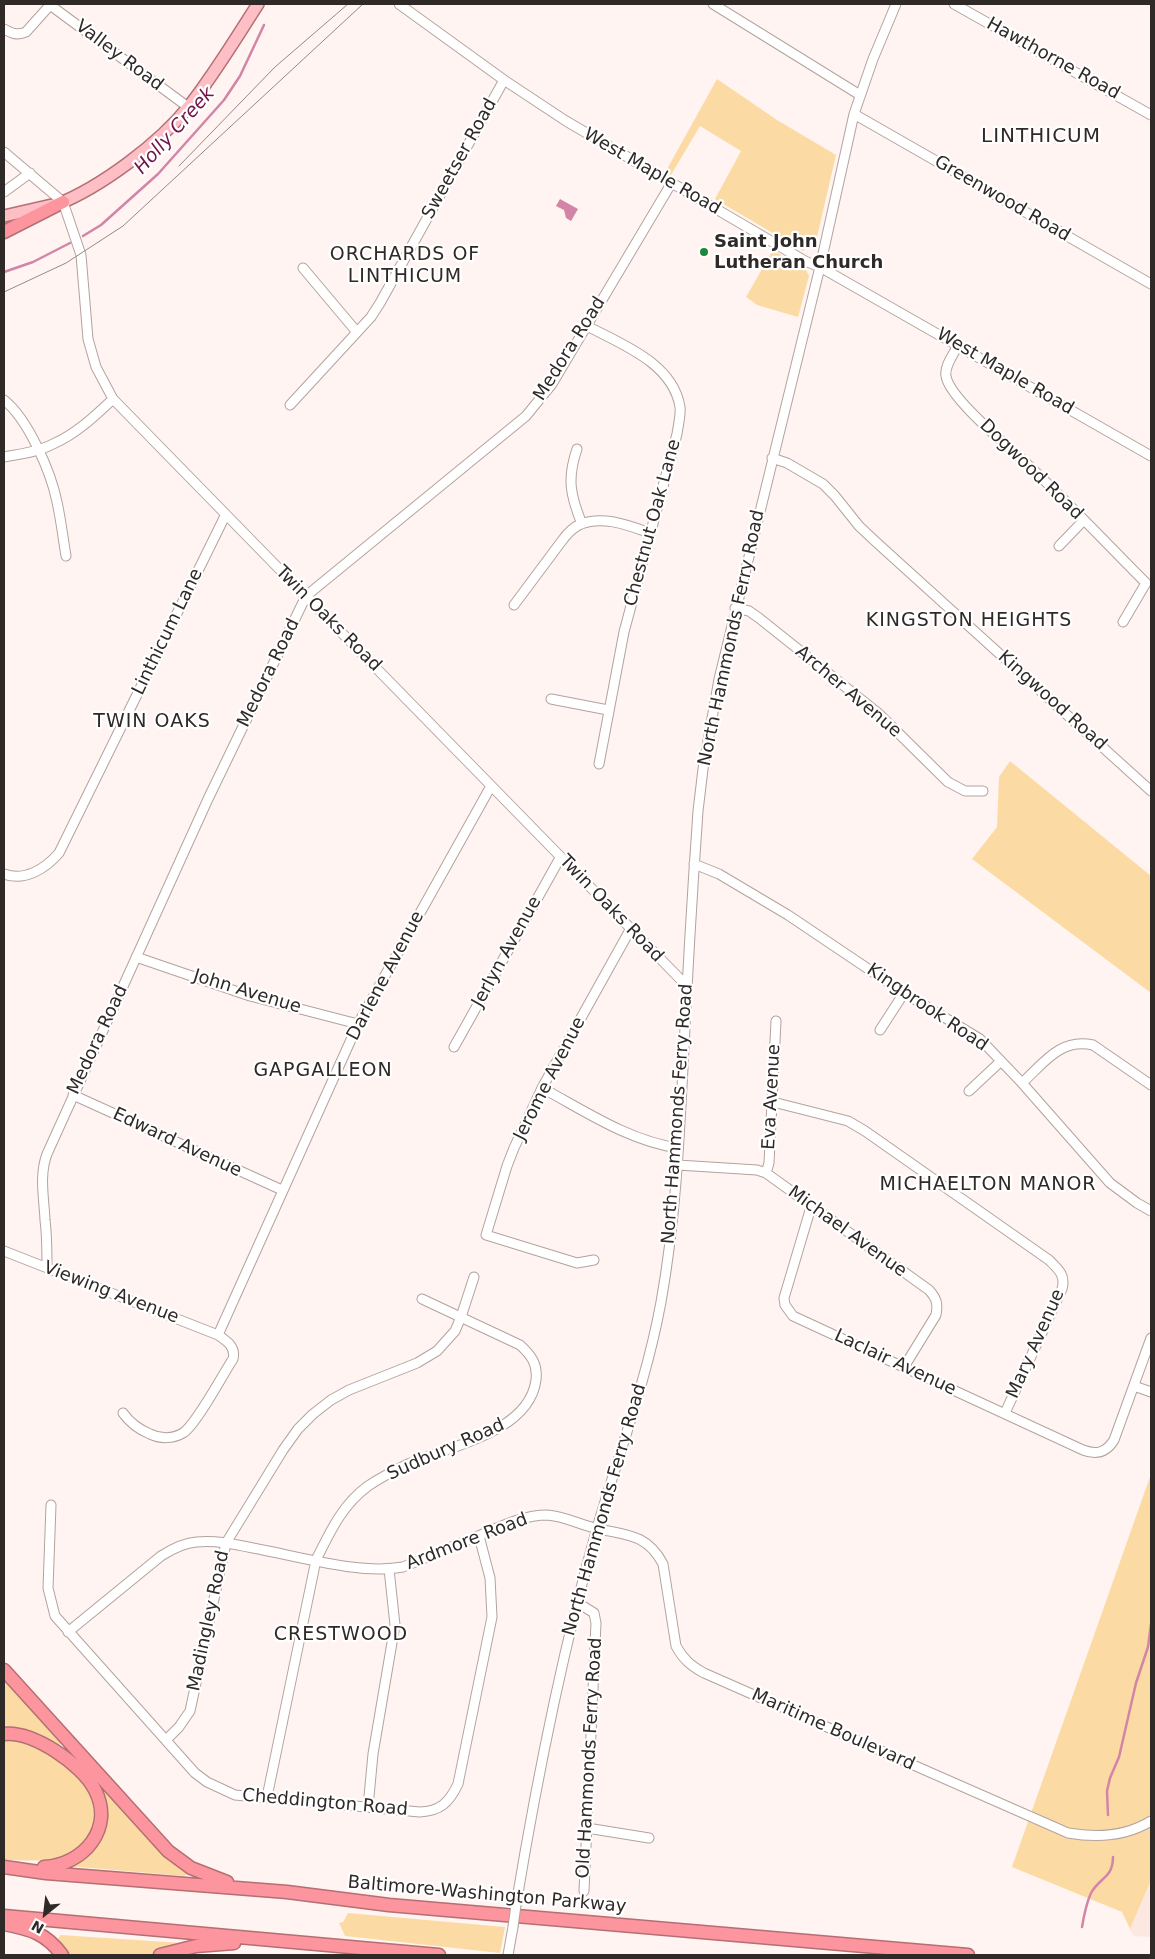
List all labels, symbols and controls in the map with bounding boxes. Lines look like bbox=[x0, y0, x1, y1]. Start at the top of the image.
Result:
street label: Hawthorne Road bbox=[983, 13, 1123, 105]
street label: Valley Road bbox=[71, 16, 167, 96]
water label: Holly Creek bbox=[130, 83, 220, 179]
street label: Sweetser Road bbox=[418, 95, 502, 223]
street label: West Maple Road bbox=[580, 124, 724, 220]
district label: LINTHICUM bbox=[980, 125, 1102, 149]
street label: Greenwood Road bbox=[930, 151, 1074, 247]
place label: Saint John Lutheran Church bbox=[714, 231, 883, 274]
district label: ORCHARDS OF LINTHICUM bbox=[328, 244, 482, 288]
marker: Saint John Lutheran Church bbox=[698, 246, 710, 258]
street label: Medora Road bbox=[529, 293, 611, 405]
street label: West Maple Road bbox=[933, 324, 1077, 420]
street label: Dogwood Road bbox=[975, 415, 1087, 525]
street label: Chestnut Oak Lane bbox=[620, 437, 686, 609]
street label: North Hammonds Ferry Road bbox=[694, 508, 770, 768]
street label: Twin Oaks Road bbox=[271, 562, 385, 676]
street label: Linthicum Lane bbox=[128, 565, 208, 699]
district label: KINGSTON HEIGHTS bbox=[864, 610, 1074, 632]
street label: Medora Road bbox=[233, 615, 305, 731]
street label: Archer Avenue bbox=[791, 641, 905, 743]
street label: Kingwood Road bbox=[993, 647, 1111, 755]
district label: TWIN OAKS bbox=[92, 711, 212, 733]
street label: Twin Oaks Road bbox=[554, 851, 668, 967]
street label: Jerlyn Avenue bbox=[468, 893, 546, 1011]
street label: Darlene Avenue bbox=[343, 908, 429, 1044]
street label: Kingbrook Road bbox=[862, 960, 992, 1056]
street label: John Avenue bbox=[190, 965, 304, 1019]
street label: Medora Road bbox=[63, 982, 133, 1098]
street label: North Hammonds Ferry Road bbox=[658, 983, 698, 1245]
street label: Jerome Avenue bbox=[510, 1014, 590, 1144]
street label: Eva Avenue bbox=[758, 1044, 786, 1150]
district label: GAPGALLEON bbox=[252, 1060, 394, 1082]
street label: Edward Avenue bbox=[109, 1104, 245, 1182]
district label: MICHAELTON MANOR bbox=[877, 1174, 1099, 1196]
street label: Michael Avenue bbox=[783, 1182, 911, 1282]
street label: Viewing Avenue bbox=[40, 1257, 182, 1329]
street label: Mary Avenue bbox=[1002, 1286, 1070, 1402]
street label: Laclair Avenue bbox=[831, 1325, 959, 1401]
street label: North Hammonds Ferry Road bbox=[559, 1382, 651, 1638]
street label: Sudbury Road bbox=[384, 1415, 508, 1485]
street label: Ardmore Road bbox=[403, 1509, 531, 1575]
street label: Madingley Road bbox=[184, 1549, 234, 1693]
district label: CRESTWOOD bbox=[273, 1624, 409, 1646]
street label: Old Hammonds Ferry Road bbox=[573, 1637, 607, 1879]
street label: Maritime Boulevard bbox=[748, 1684, 918, 1776]
street label: Cheddington Road bbox=[241, 1785, 409, 1821]
street label: Baltimore-Washington Parkway bbox=[347, 1872, 627, 1918]
north arrow bbox=[20, 1889, 70, 1939]
text: N bbox=[29, 1917, 47, 1937]

